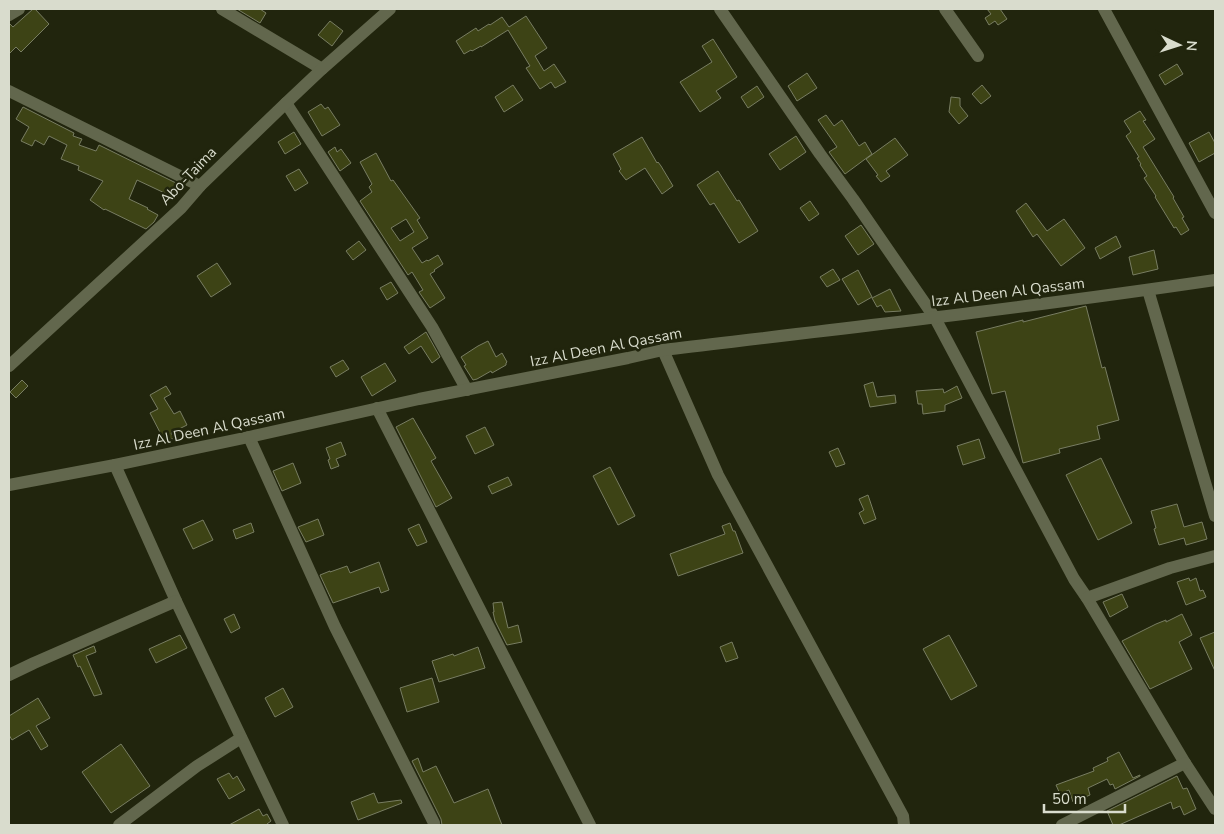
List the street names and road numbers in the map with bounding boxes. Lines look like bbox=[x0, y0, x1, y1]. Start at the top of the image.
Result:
street label: Abo-Taima bbox=[155, 142, 221, 210]
street label: Izz Al Deen Al Qassam bbox=[930, 273, 1086, 311]
street label: Izz Al Deen Al Qassam bbox=[528, 322, 684, 372]
street label: Izz Al Deen Al Qassam bbox=[132, 403, 286, 455]

